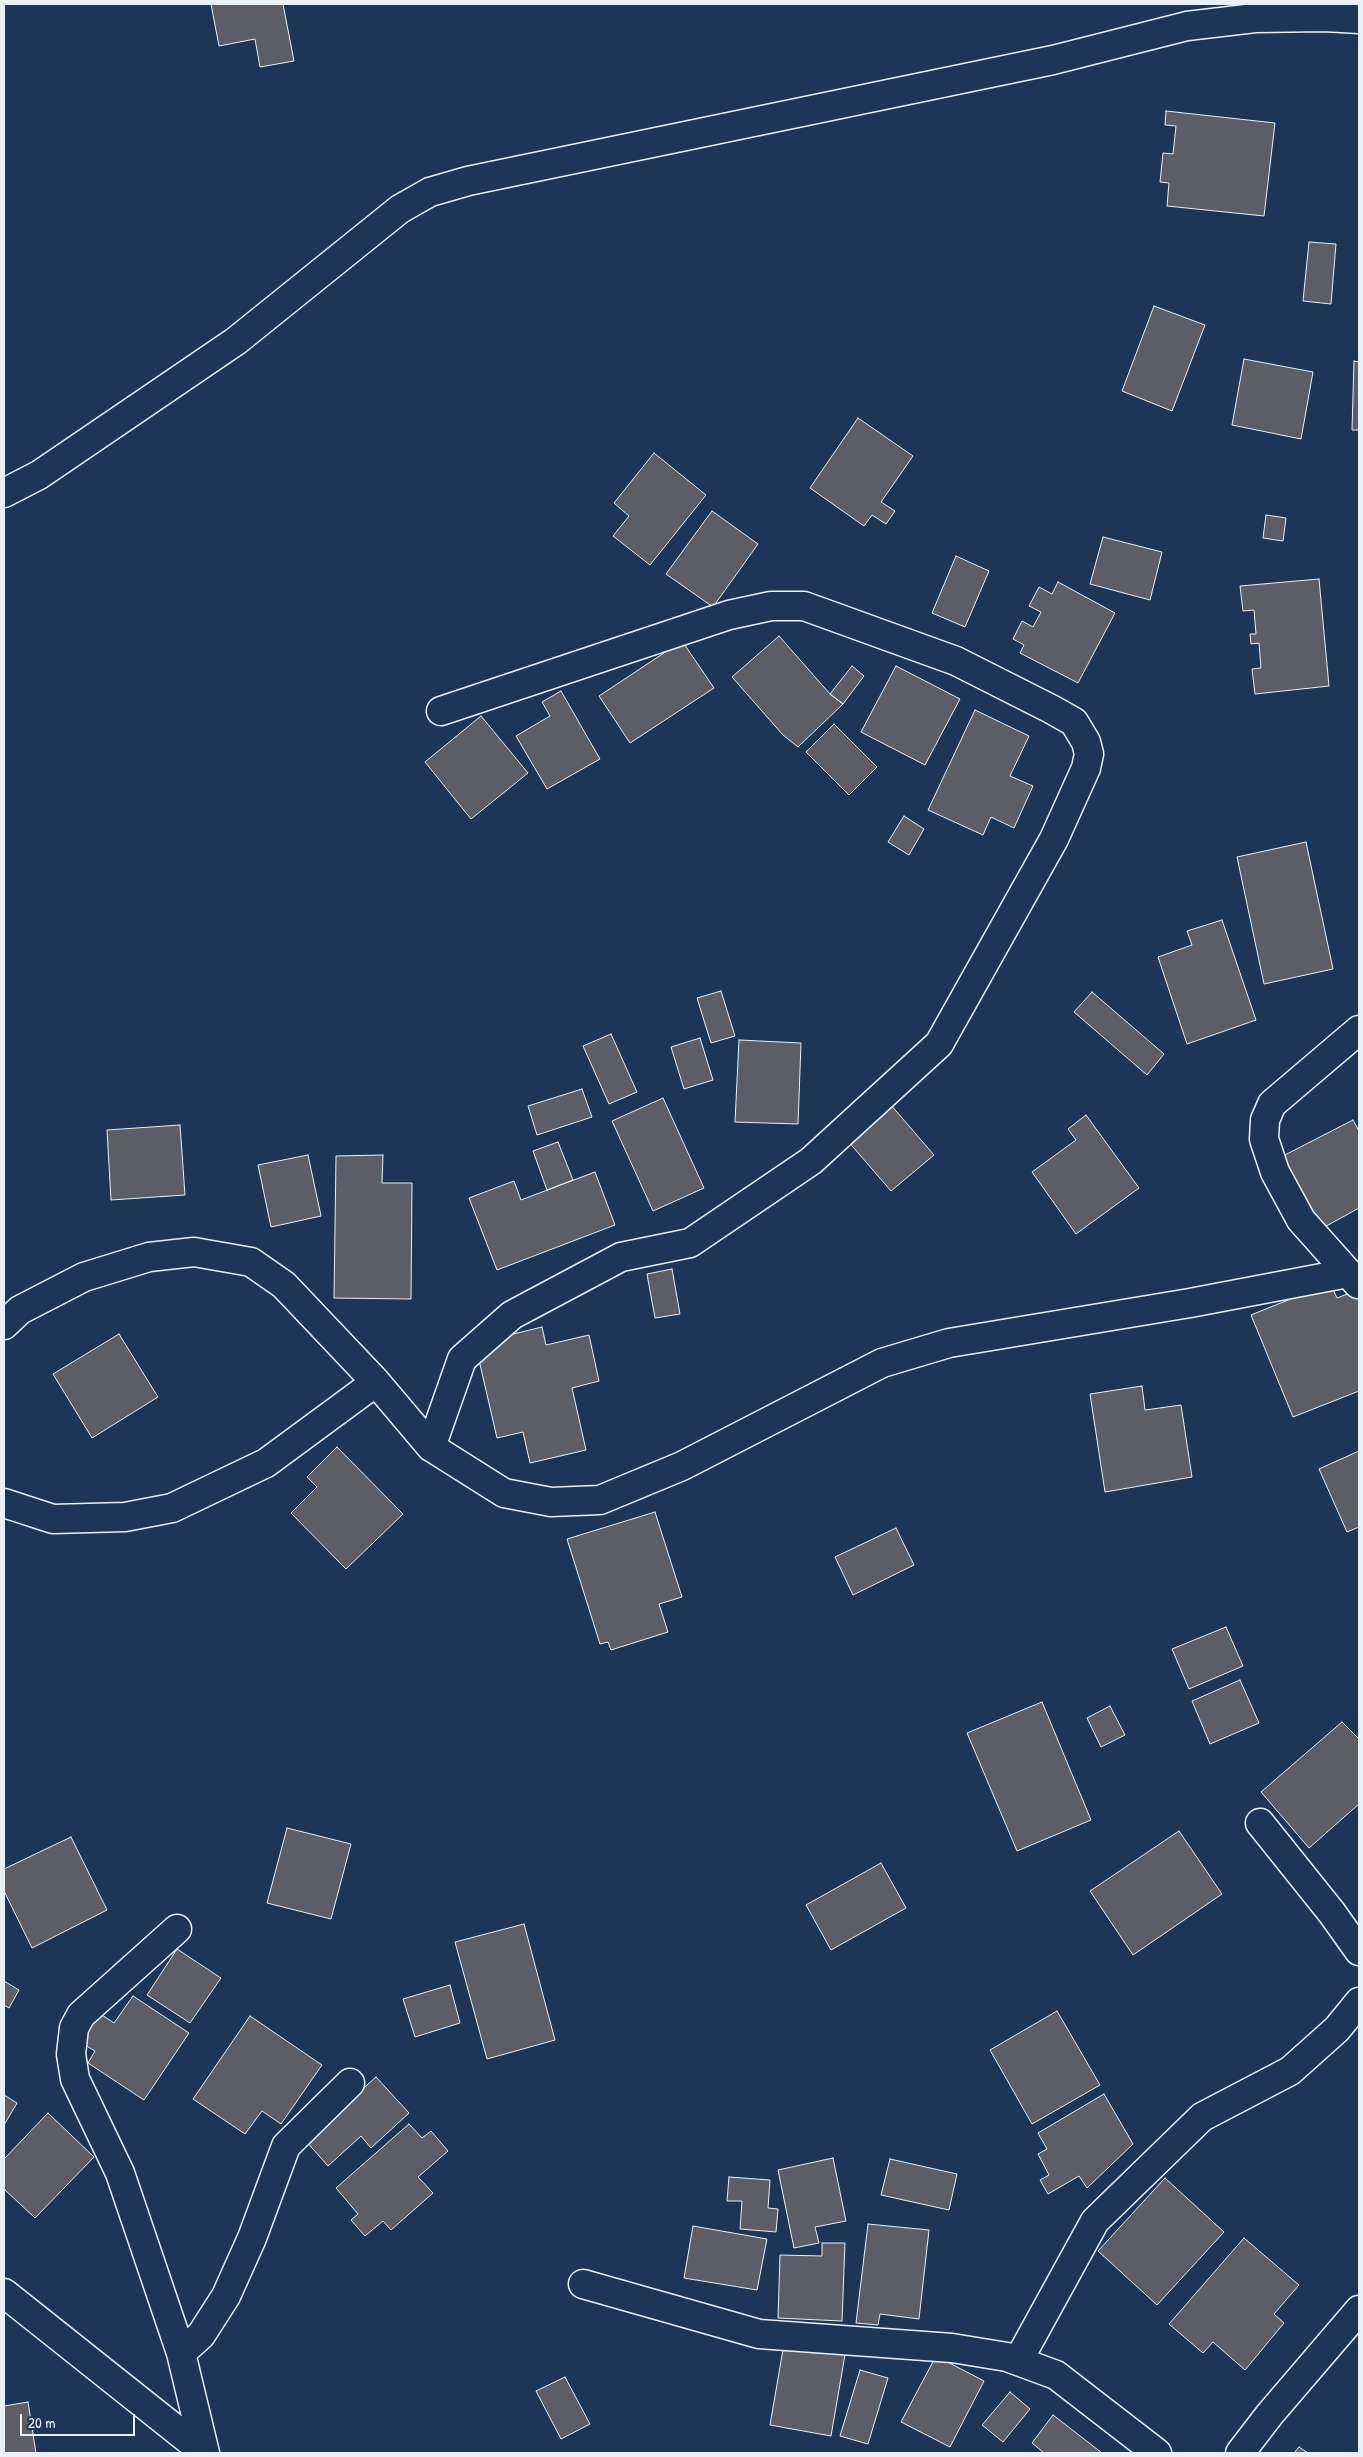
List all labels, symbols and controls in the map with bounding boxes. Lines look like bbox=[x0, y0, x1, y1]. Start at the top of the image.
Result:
scale bar bbox=[22, 2404, 138, 2436]
text: 20 m bbox=[28, 2412, 55, 2433]

